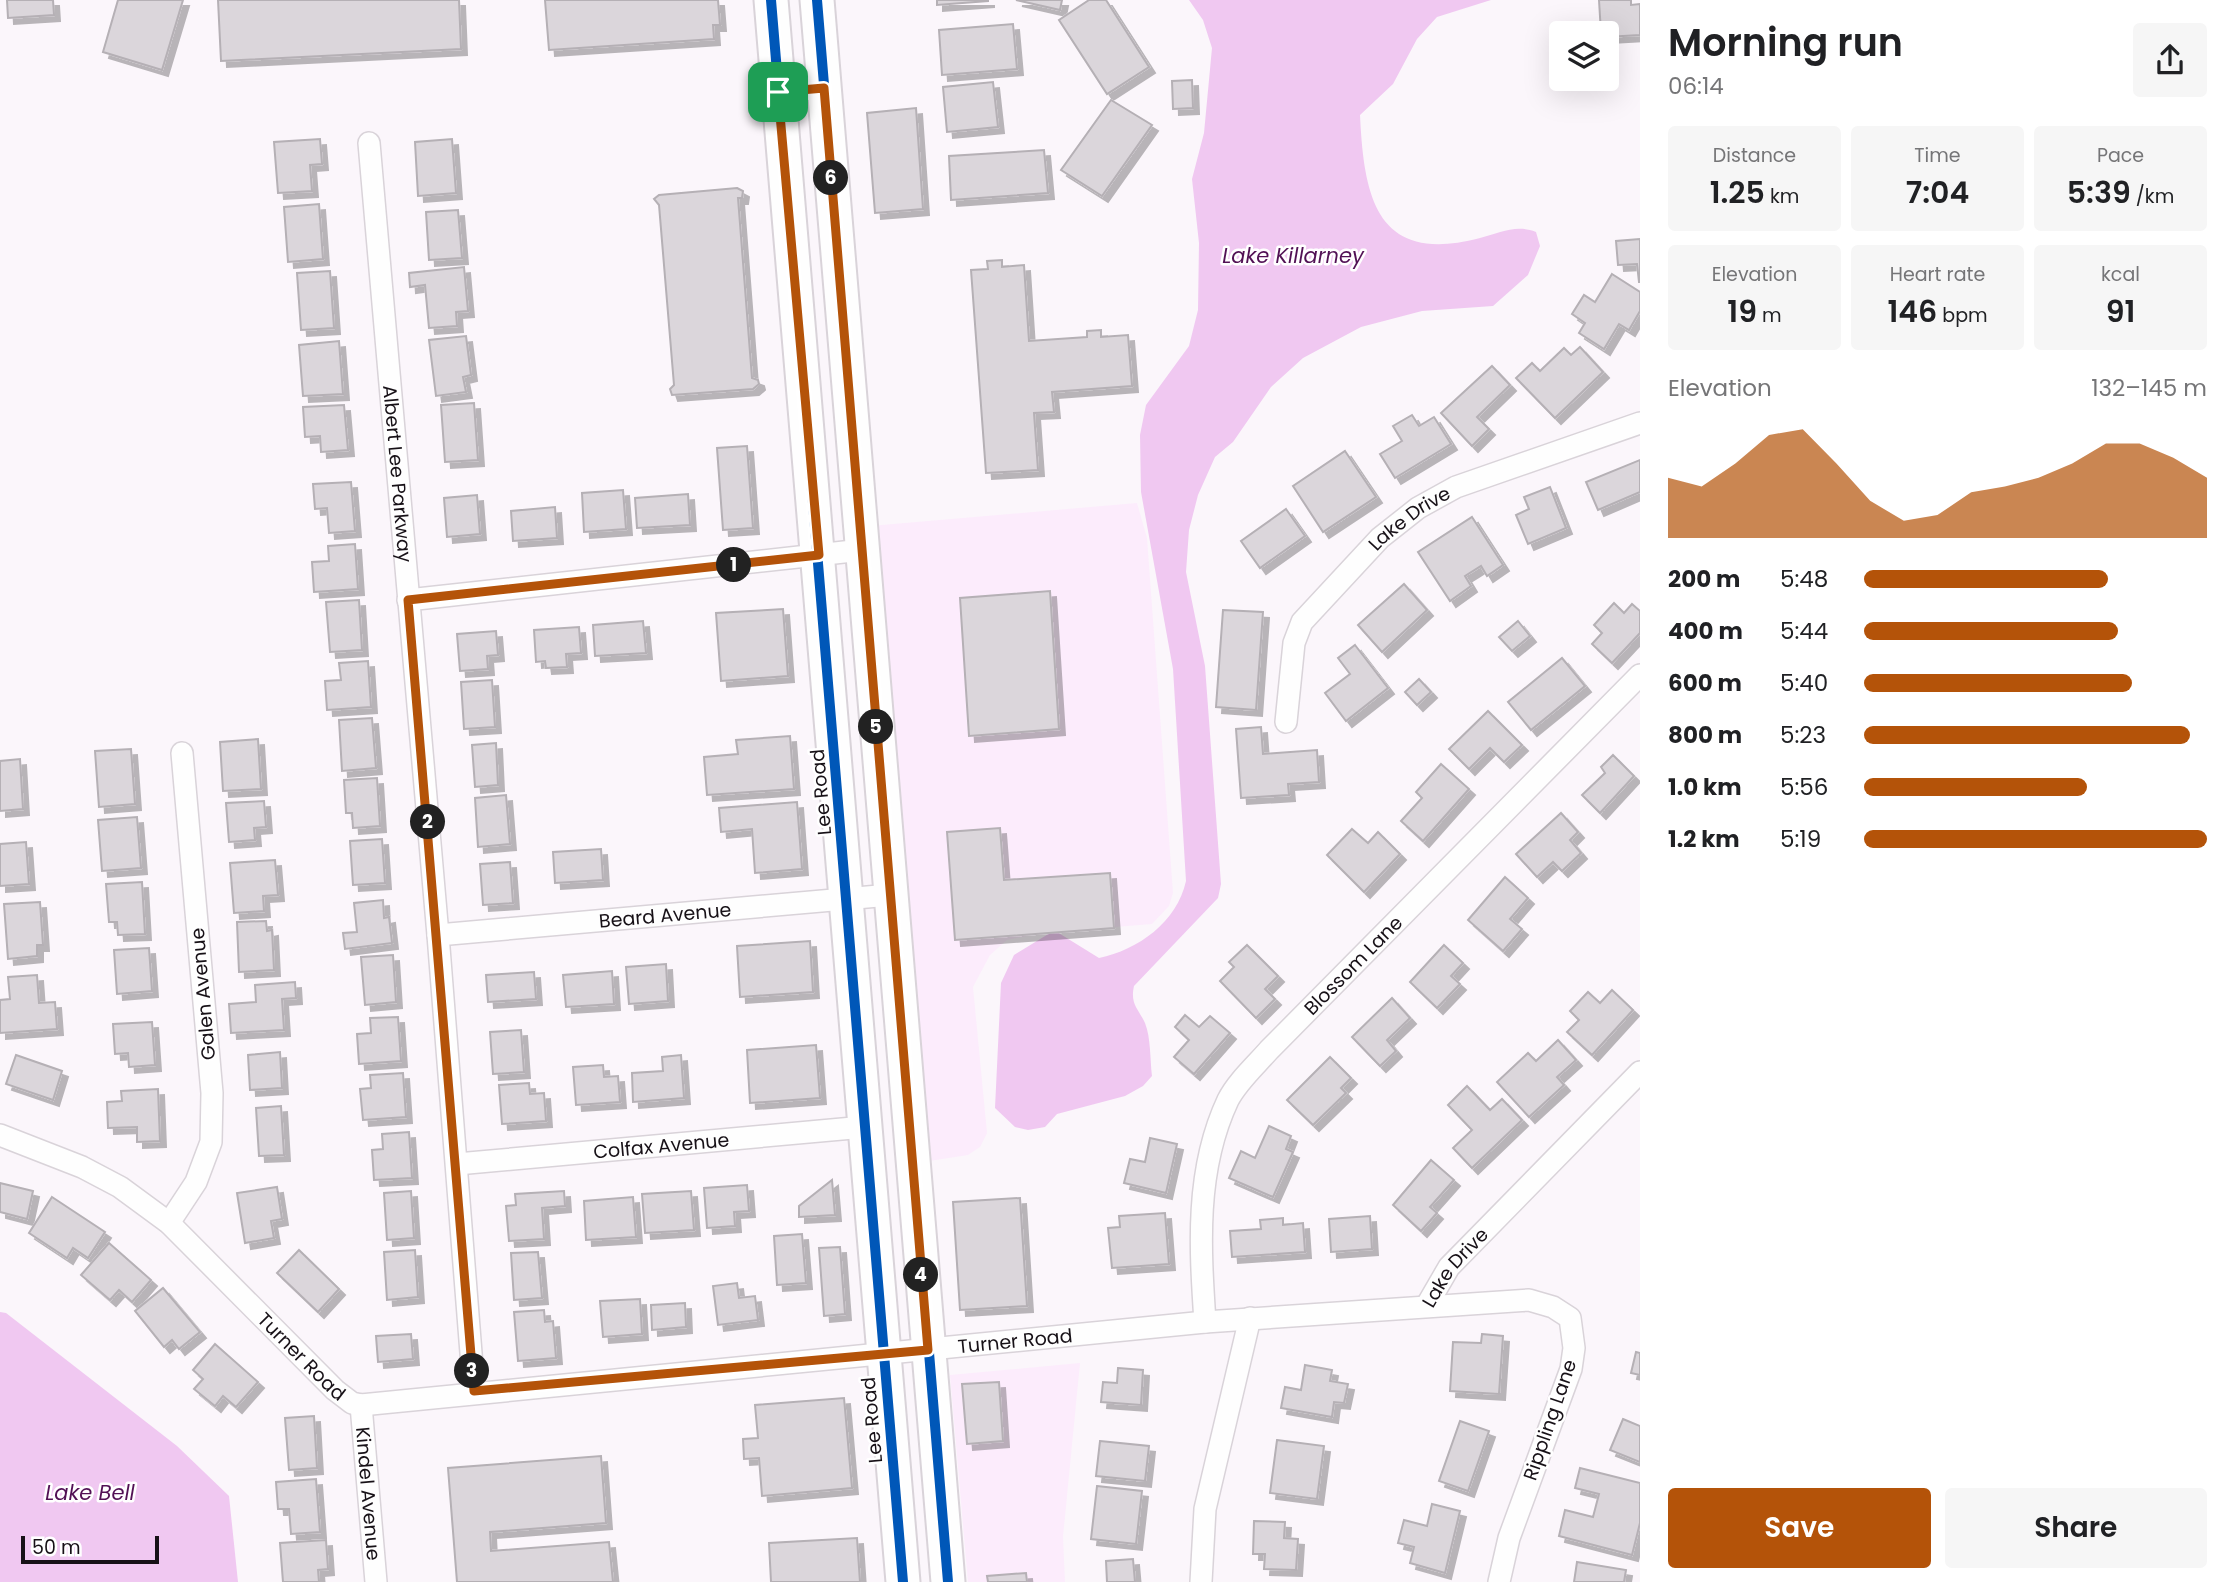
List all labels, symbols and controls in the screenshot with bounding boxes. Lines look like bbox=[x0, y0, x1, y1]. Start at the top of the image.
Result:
text: Morning run bbox=[1668, 16, 1903, 69]
map controls bbox=[1549, 21, 1619, 91]
button: layers bbox=[1549, 21, 1619, 91]
button: share bbox=[2133, 23, 2207, 97]
pin bbox=[748, 62, 808, 122]
text: 06:14 bbox=[1668, 70, 1724, 102]
icon: arrive bbox=[759, 73, 797, 111]
text: Distance bbox=[1713, 142, 1796, 169]
text: Time bbox=[1914, 142, 1961, 169]
text: Pace bbox=[2097, 142, 2144, 169]
pin: 6 bbox=[814, 160, 848, 196]
text: 6 bbox=[824, 164, 837, 191]
text: 1.25 bbox=[1710, 171, 1765, 214]
text: 7:04 bbox=[1906, 171, 1969, 214]
text: 5:39 bbox=[2067, 171, 2131, 214]
text: km bbox=[1765, 183, 1799, 210]
text: /km bbox=[2131, 183, 2174, 210]
water label: Lake Killarney bbox=[1222, 241, 1365, 270]
text: Elevation bbox=[1712, 261, 1797, 288]
text: Heart rate bbox=[1890, 261, 1985, 288]
text: kcal bbox=[2101, 261, 2140, 288]
text: 19 bbox=[1727, 290, 1757, 333]
text: 146 bbox=[1887, 290, 1937, 333]
text: 91 bbox=[2106, 290, 2135, 333]
text: m bbox=[1757, 302, 1782, 329]
text: bpm bbox=[1937, 302, 1988, 329]
text: Elevation bbox=[1668, 372, 1772, 404]
text: 132–145 m bbox=[2091, 372, 2207, 404]
street label: Albert Lee Parkway bbox=[377, 384, 419, 564]
street label: Lake Drive bbox=[1362, 479, 1455, 556]
pin: 1 bbox=[716, 548, 752, 582]
text: 1 bbox=[730, 551, 737, 578]
text: 200 m bbox=[1668, 563, 1740, 595]
text: 5:48 bbox=[1780, 563, 1828, 595]
text: 400 m bbox=[1668, 615, 1743, 647]
text: 5:44 bbox=[1780, 615, 1828, 647]
text: 600 m bbox=[1668, 667, 1742, 699]
text: 5:40 bbox=[1780, 667, 1828, 699]
pin: 5 bbox=[858, 710, 894, 744]
text: 5 bbox=[869, 713, 882, 740]
text: 800 m bbox=[1668, 719, 1742, 751]
text: 5:23 bbox=[1780, 719, 1826, 751]
street label: Lee Road bbox=[804, 748, 838, 836]
text: 1.0 km bbox=[1668, 771, 1742, 803]
text: 5:56 bbox=[1780, 771, 1828, 803]
pin: 2 bbox=[410, 804, 446, 840]
text: 2 bbox=[422, 808, 433, 835]
text: 1.2 km bbox=[1668, 823, 1740, 855]
text: 5:19 bbox=[1780, 823, 1821, 855]
street label: Beard Avenue bbox=[598, 896, 732, 934]
street label: Blossom Lane bbox=[1298, 909, 1408, 1021]
street label: Galen Avenue bbox=[184, 927, 222, 1061]
street label: Colfax Avenue bbox=[592, 1126, 730, 1165]
street label: Lake Drive bbox=[1415, 1221, 1494, 1312]
pin: 4 bbox=[904, 1258, 939, 1292]
text: 4 bbox=[914, 1261, 927, 1288]
street label: Turner Road bbox=[252, 1306, 351, 1407]
street label: Turner Road bbox=[956, 1322, 1074, 1360]
pin: 3 bbox=[454, 1354, 490, 1388]
street label: Rippling Lane bbox=[1517, 1356, 1583, 1484]
text: 3 bbox=[466, 1357, 477, 1384]
street label: Lee Road bbox=[855, 1376, 889, 1464]
street label: Kindel Avenue bbox=[349, 1426, 388, 1562]
water label: Lake Bell bbox=[45, 1478, 136, 1507]
button: Save bbox=[1668, 1488, 1931, 1568]
button: Share bbox=[1945, 1488, 2207, 1568]
scale bar bbox=[21, 1533, 159, 1565]
text: 50 m bbox=[32, 1534, 81, 1561]

